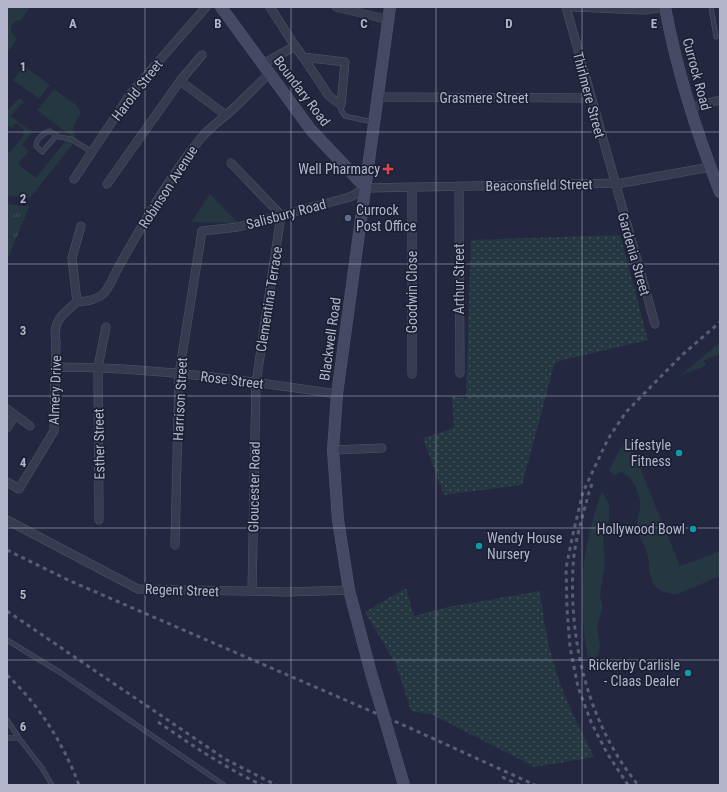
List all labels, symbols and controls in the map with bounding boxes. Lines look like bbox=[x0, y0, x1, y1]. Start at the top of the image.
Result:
text: A bbox=[69, 16, 77, 31]
text: B bbox=[214, 16, 222, 31]
text: C bbox=[360, 16, 368, 31]
text: D bbox=[505, 16, 513, 31]
text: E bbox=[651, 16, 658, 31]
street label: Currock Road bbox=[680, 36, 714, 112]
street label: Thirlmere Street bbox=[570, 50, 608, 140]
street label: Boundary Road bbox=[271, 53, 333, 129]
street label: Harold Street bbox=[108, 56, 166, 124]
text: 1 bbox=[20, 59, 26, 74]
street label: Grasmere Street bbox=[439, 90, 529, 106]
street label: Robinson Avenue bbox=[135, 142, 201, 231]
place label: Well Pharmacy bbox=[298, 161, 380, 177]
marker: Well Pharmacy bbox=[383, 164, 393, 174]
street label: Beaconsfield Street bbox=[485, 176, 593, 194]
text: 2 bbox=[20, 191, 27, 206]
street label: Salisbury Road bbox=[244, 196, 328, 232]
place label: Currock Post Office bbox=[356, 202, 417, 234]
street label: Gardenia Street bbox=[615, 211, 653, 297]
marker: Currock Post Office bbox=[343, 213, 353, 223]
street label: Arthur Street bbox=[451, 244, 467, 314]
street label: Clementina Terrace bbox=[253, 245, 285, 353]
street label: Goodwin Close bbox=[404, 250, 420, 333]
street label: Blackwell Road bbox=[316, 296, 344, 382]
text: 3 bbox=[20, 323, 26, 338]
street label: Almery Drive bbox=[46, 354, 64, 425]
street label: Harrison Street bbox=[170, 357, 190, 441]
street label: Rose Street bbox=[200, 368, 264, 392]
street label: Esther Street bbox=[90, 408, 108, 480]
place label: Lifestyle Fitness bbox=[624, 437, 671, 469]
street label: Gloucester Road bbox=[245, 441, 263, 533]
marker: Lifestyle Fitness bbox=[674, 448, 684, 458]
text: 4 bbox=[20, 455, 27, 470]
place label: Hollywood Bowl bbox=[597, 521, 685, 537]
marker: Hollywood Bowl bbox=[688, 524, 698, 534]
place label: Wendy House Nursery bbox=[487, 530, 563, 562]
marker: Wendy House Nursery bbox=[474, 541, 484, 551]
street label: Regent Street bbox=[145, 581, 219, 599]
text: 5 bbox=[20, 587, 27, 602]
place label: Rickerby Carlisle - Claas Dealer bbox=[589, 657, 680, 689]
marker: Rickerby Carlisle - Claas Dealer bbox=[683, 668, 693, 678]
text: 6 bbox=[20, 719, 27, 734]

